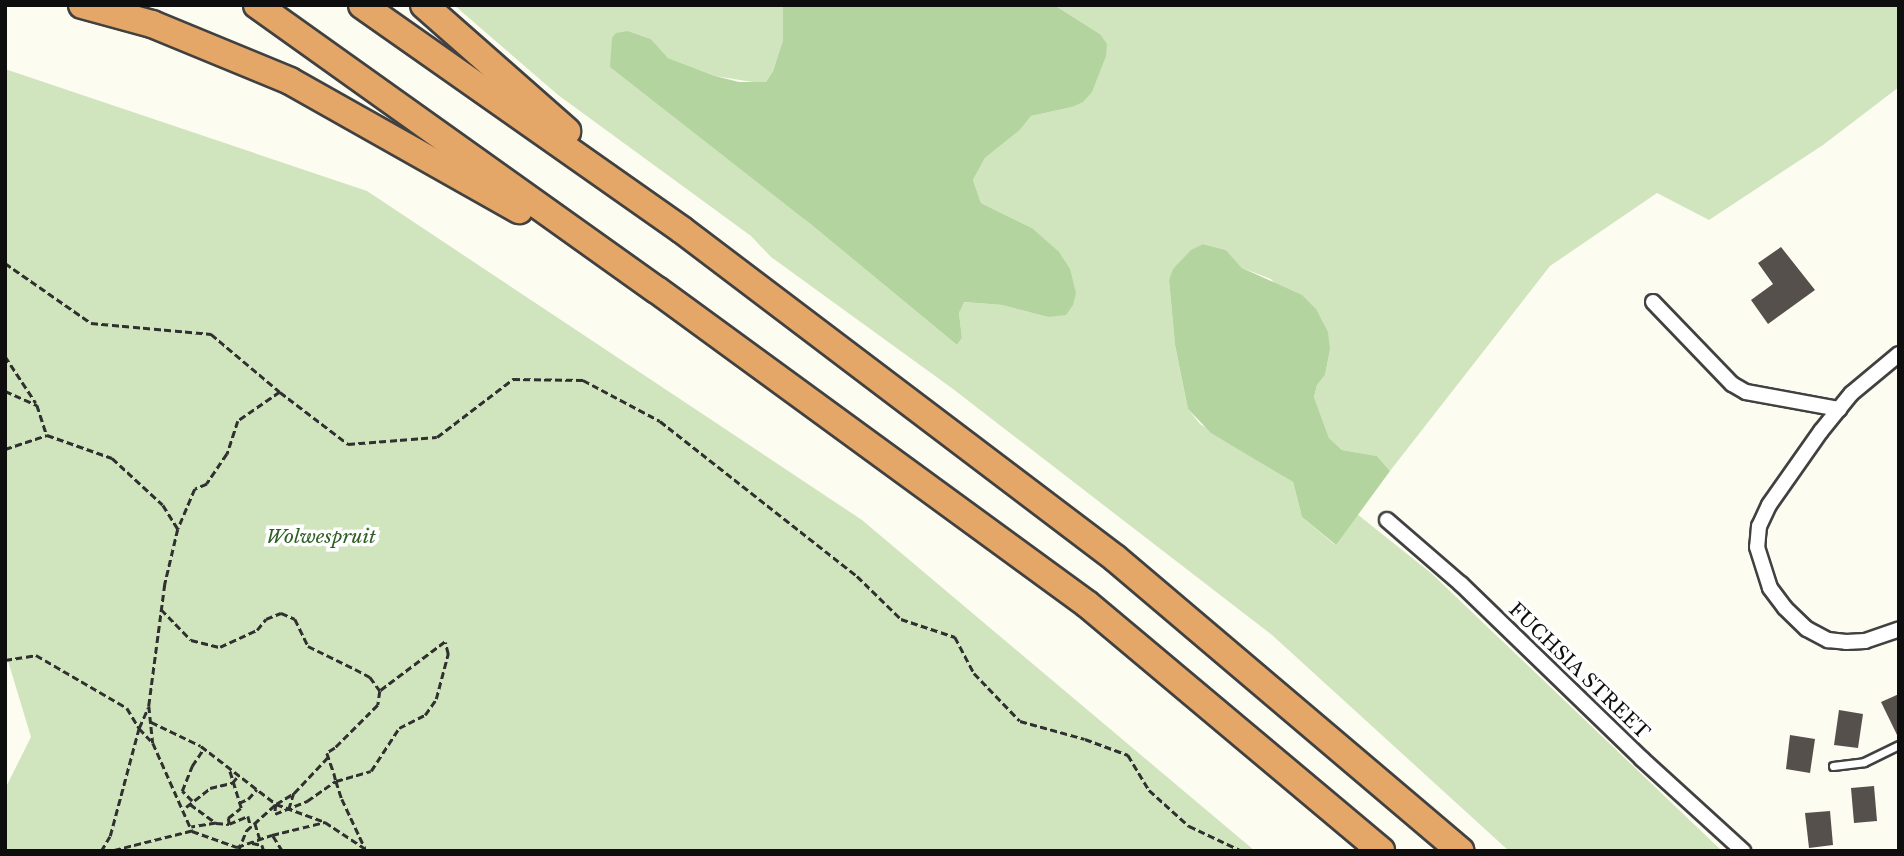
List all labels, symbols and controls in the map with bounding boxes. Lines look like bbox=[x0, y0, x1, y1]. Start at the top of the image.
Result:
park label: Wolwespruit bbox=[266, 526, 376, 548]
street label: FUCHSIA STREET bbox=[1504, 598, 1654, 744]

